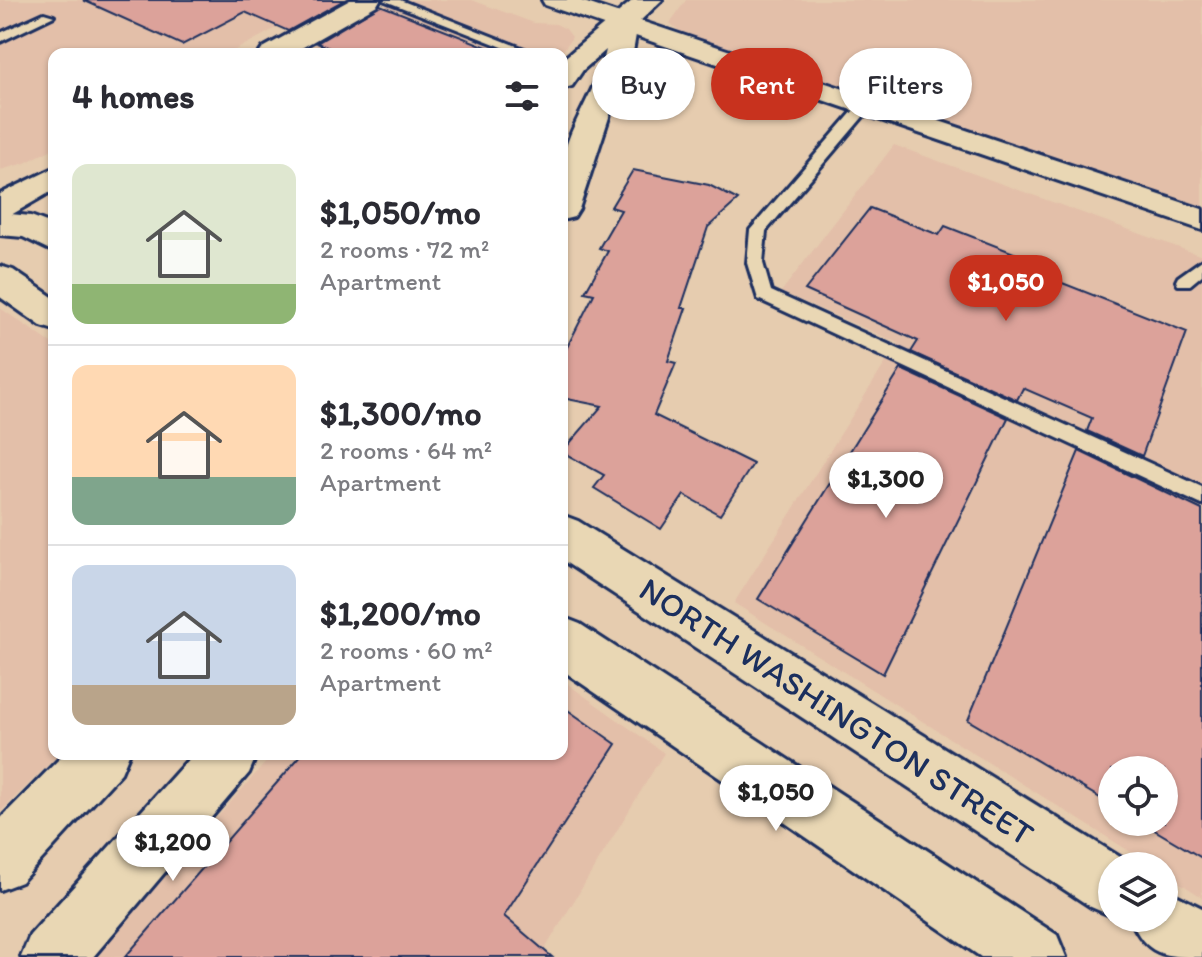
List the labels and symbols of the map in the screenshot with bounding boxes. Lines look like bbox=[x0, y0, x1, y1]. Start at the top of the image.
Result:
pin: $1,050 bbox=[941, 255, 1071, 323]
pin: $1,300 bbox=[821, 452, 951, 520]
street label: NORTH WASHINGTON STREET bbox=[632, 568, 1042, 854]
pin: $1,050 bbox=[711, 765, 841, 833]
pin: $1,200 bbox=[108, 815, 238, 883]

